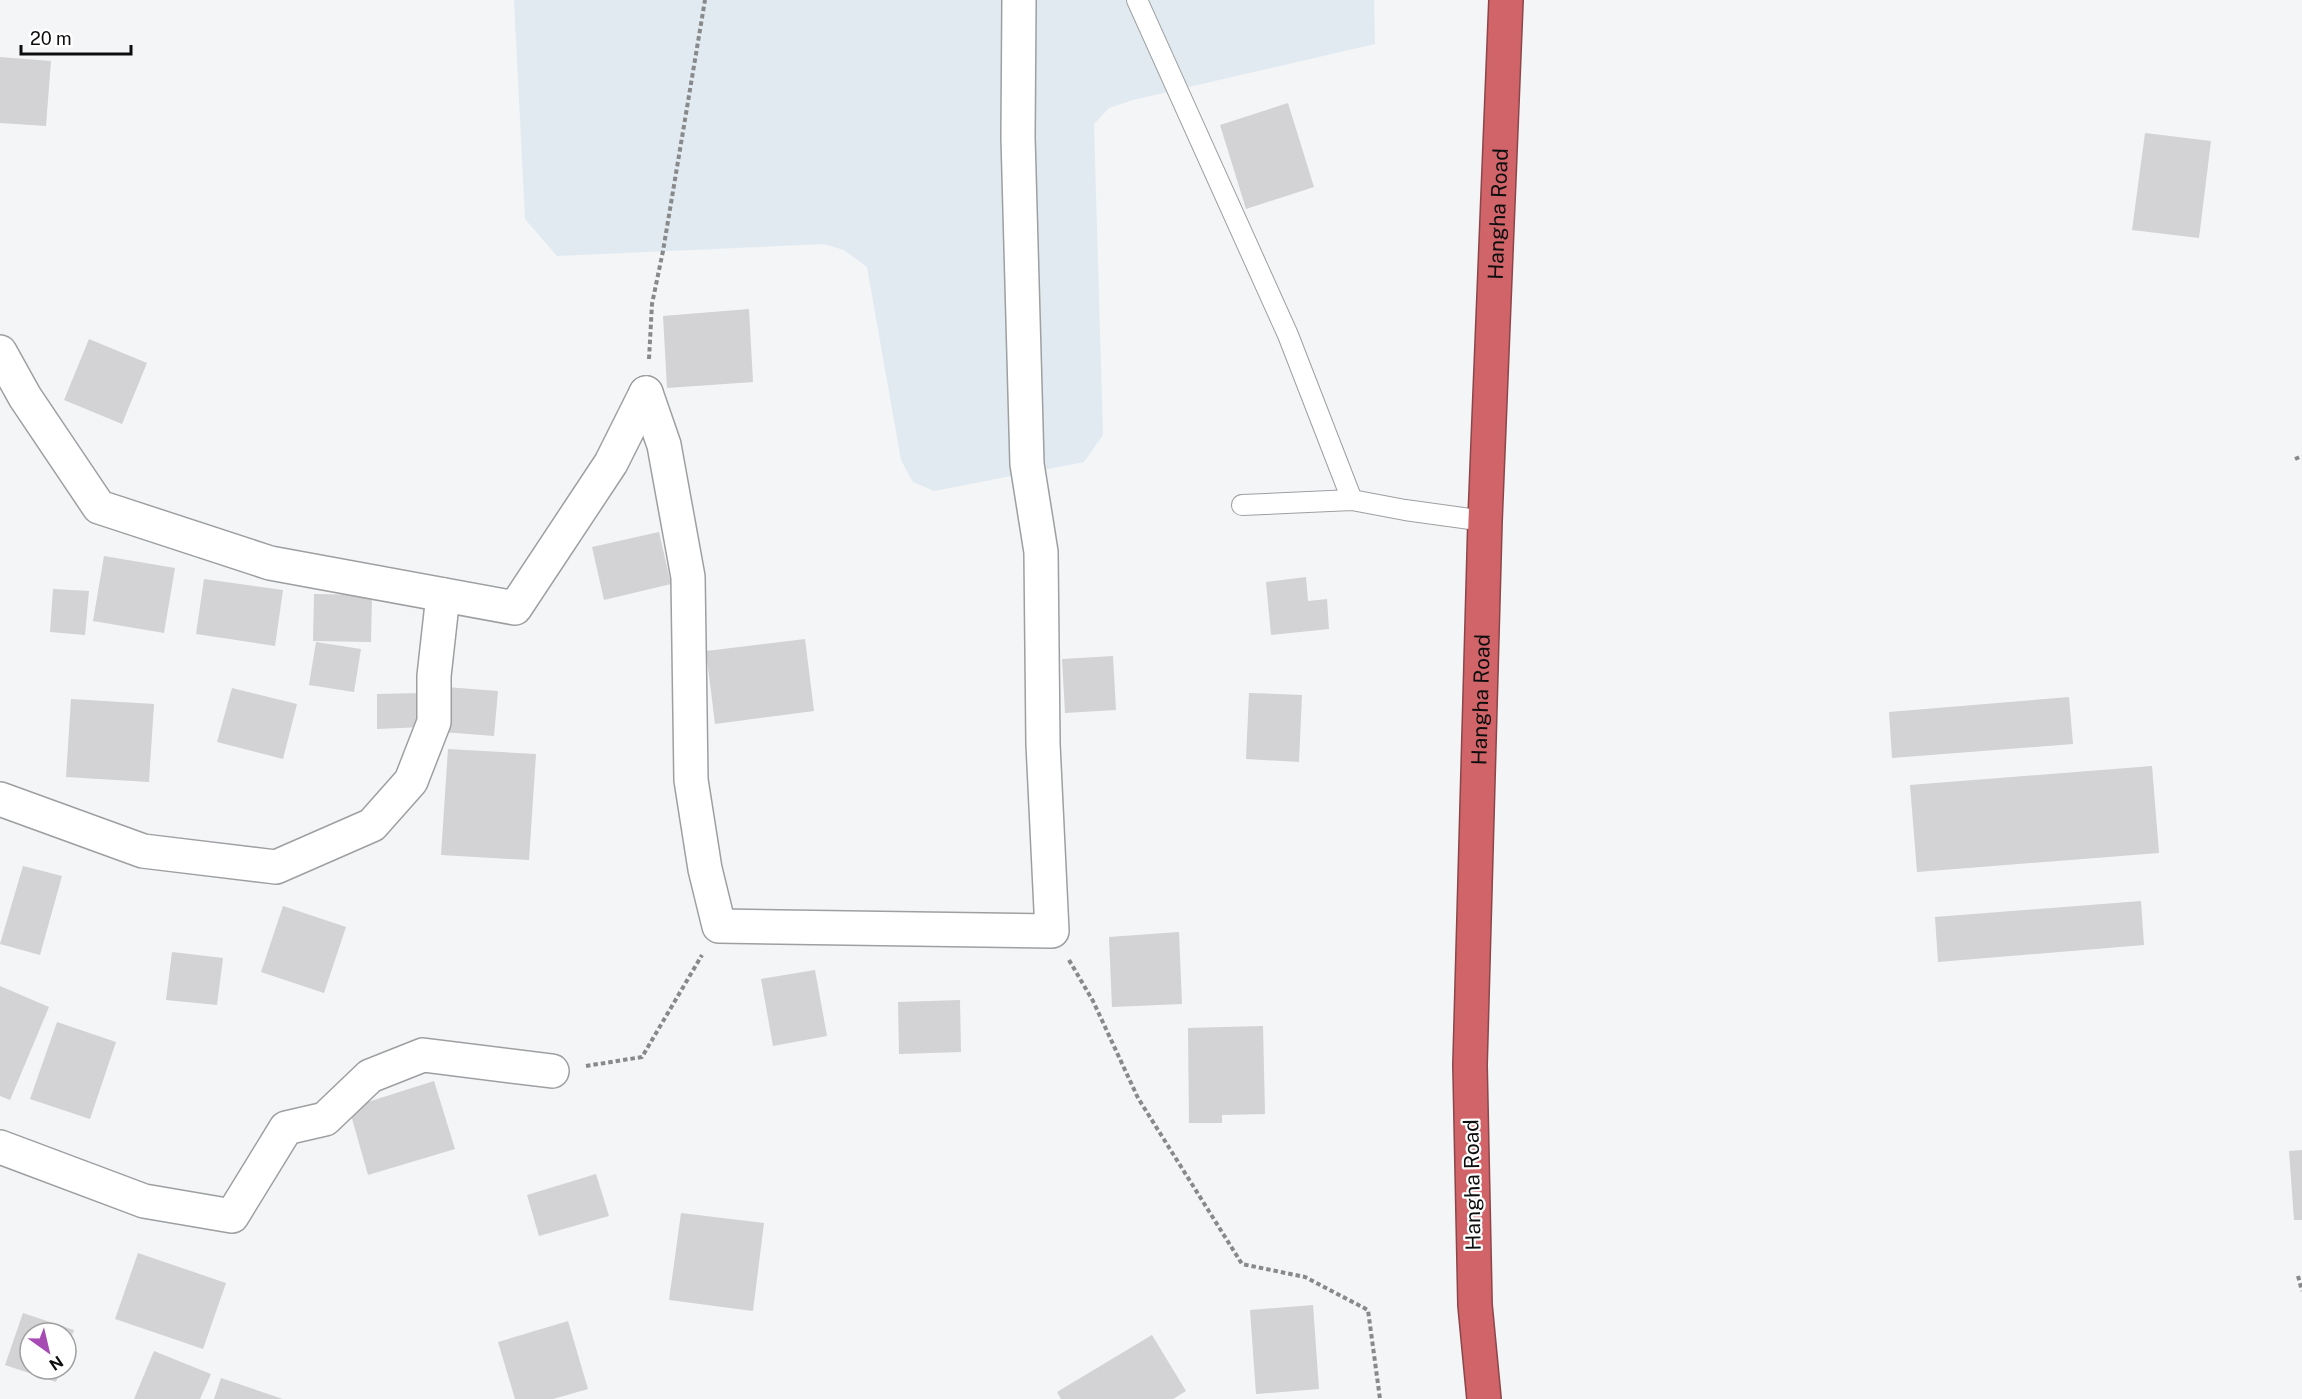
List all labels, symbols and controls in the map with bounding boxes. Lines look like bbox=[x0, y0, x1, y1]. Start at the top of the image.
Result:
scale bar bbox=[21, 18, 130, 56]
text: 20 m bbox=[30, 28, 72, 49]
street label: Hangha Road bbox=[1482, 148, 1513, 280]
street label: Hangha Road bbox=[1466, 634, 1494, 766]
street label: Hangha Road bbox=[1458, 1119, 1486, 1251]
north arrow bbox=[18, 1321, 78, 1381]
text: N bbox=[46, 1352, 67, 1374]

